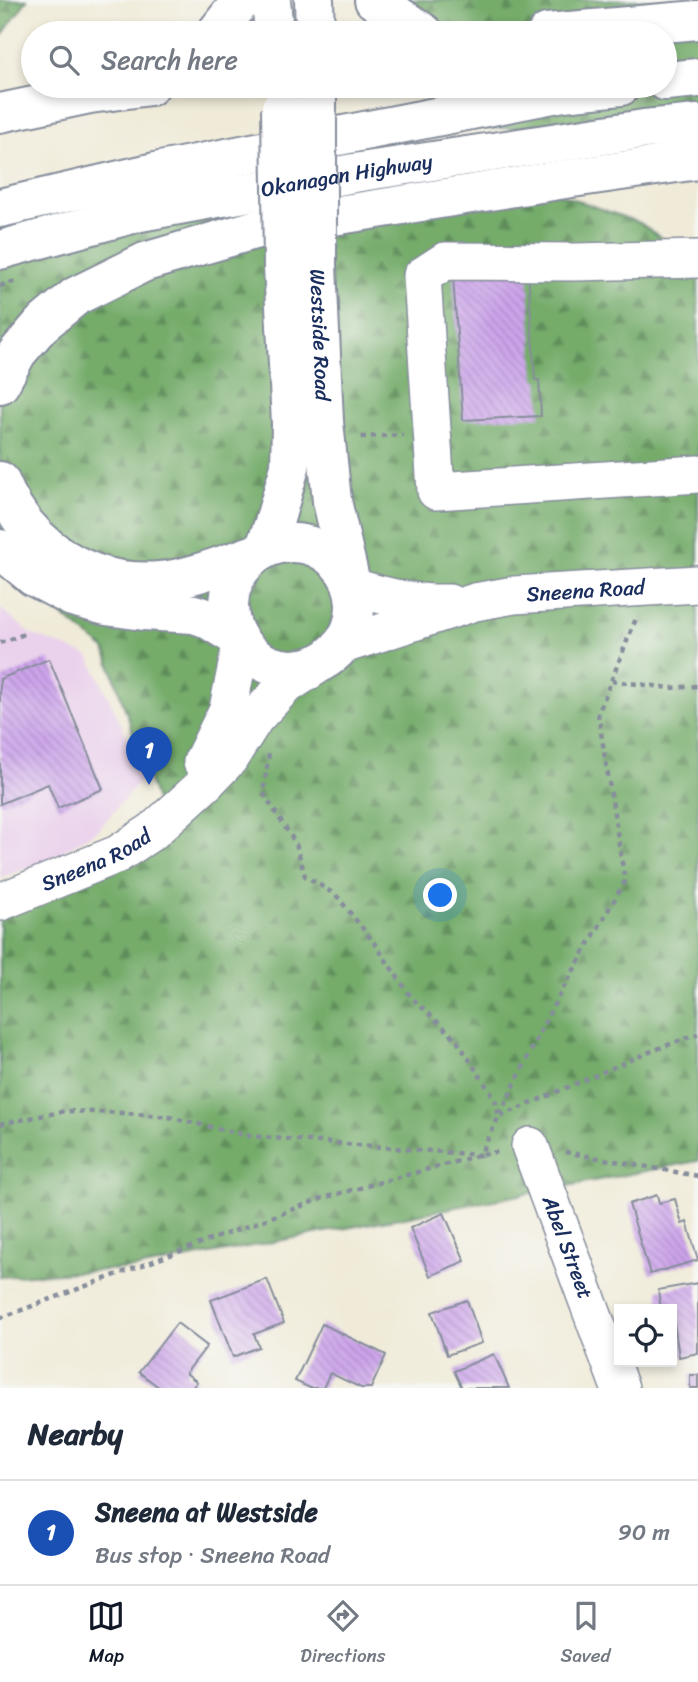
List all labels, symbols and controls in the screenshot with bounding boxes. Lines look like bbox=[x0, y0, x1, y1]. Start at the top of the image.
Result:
search box bbox=[21, 21, 677, 98]
text: Search here bbox=[101, 37, 238, 83]
icon: search bbox=[45, 41, 83, 79]
street label: Okanagan Highway bbox=[258, 142, 435, 209]
street label: Westside Road bbox=[298, 268, 342, 404]
street label: Sneena Road bbox=[525, 568, 648, 613]
pin: 1 bbox=[126, 727, 172, 785]
street label: Sneena Road bbox=[35, 817, 161, 902]
your location bbox=[423, 878, 457, 912]
street label: Abel Street bbox=[531, 1189, 604, 1304]
map controls bbox=[614, 1304, 677, 1367]
button: locate bbox=[614, 1304, 677, 1367]
text: Nearby bbox=[28, 1407, 123, 1461]
text: Sneena at Westside bbox=[95, 1489, 318, 1535]
text: 1 bbox=[46, 1512, 56, 1553]
text: 90 m bbox=[618, 1512, 670, 1553]
text: Bus stop · Sneena Road bbox=[95, 1535, 330, 1576]
tab: Map bbox=[87, 1597, 125, 1672]
tab: Directions bbox=[300, 1597, 386, 1672]
tab: Saved bbox=[560, 1597, 611, 1672]

